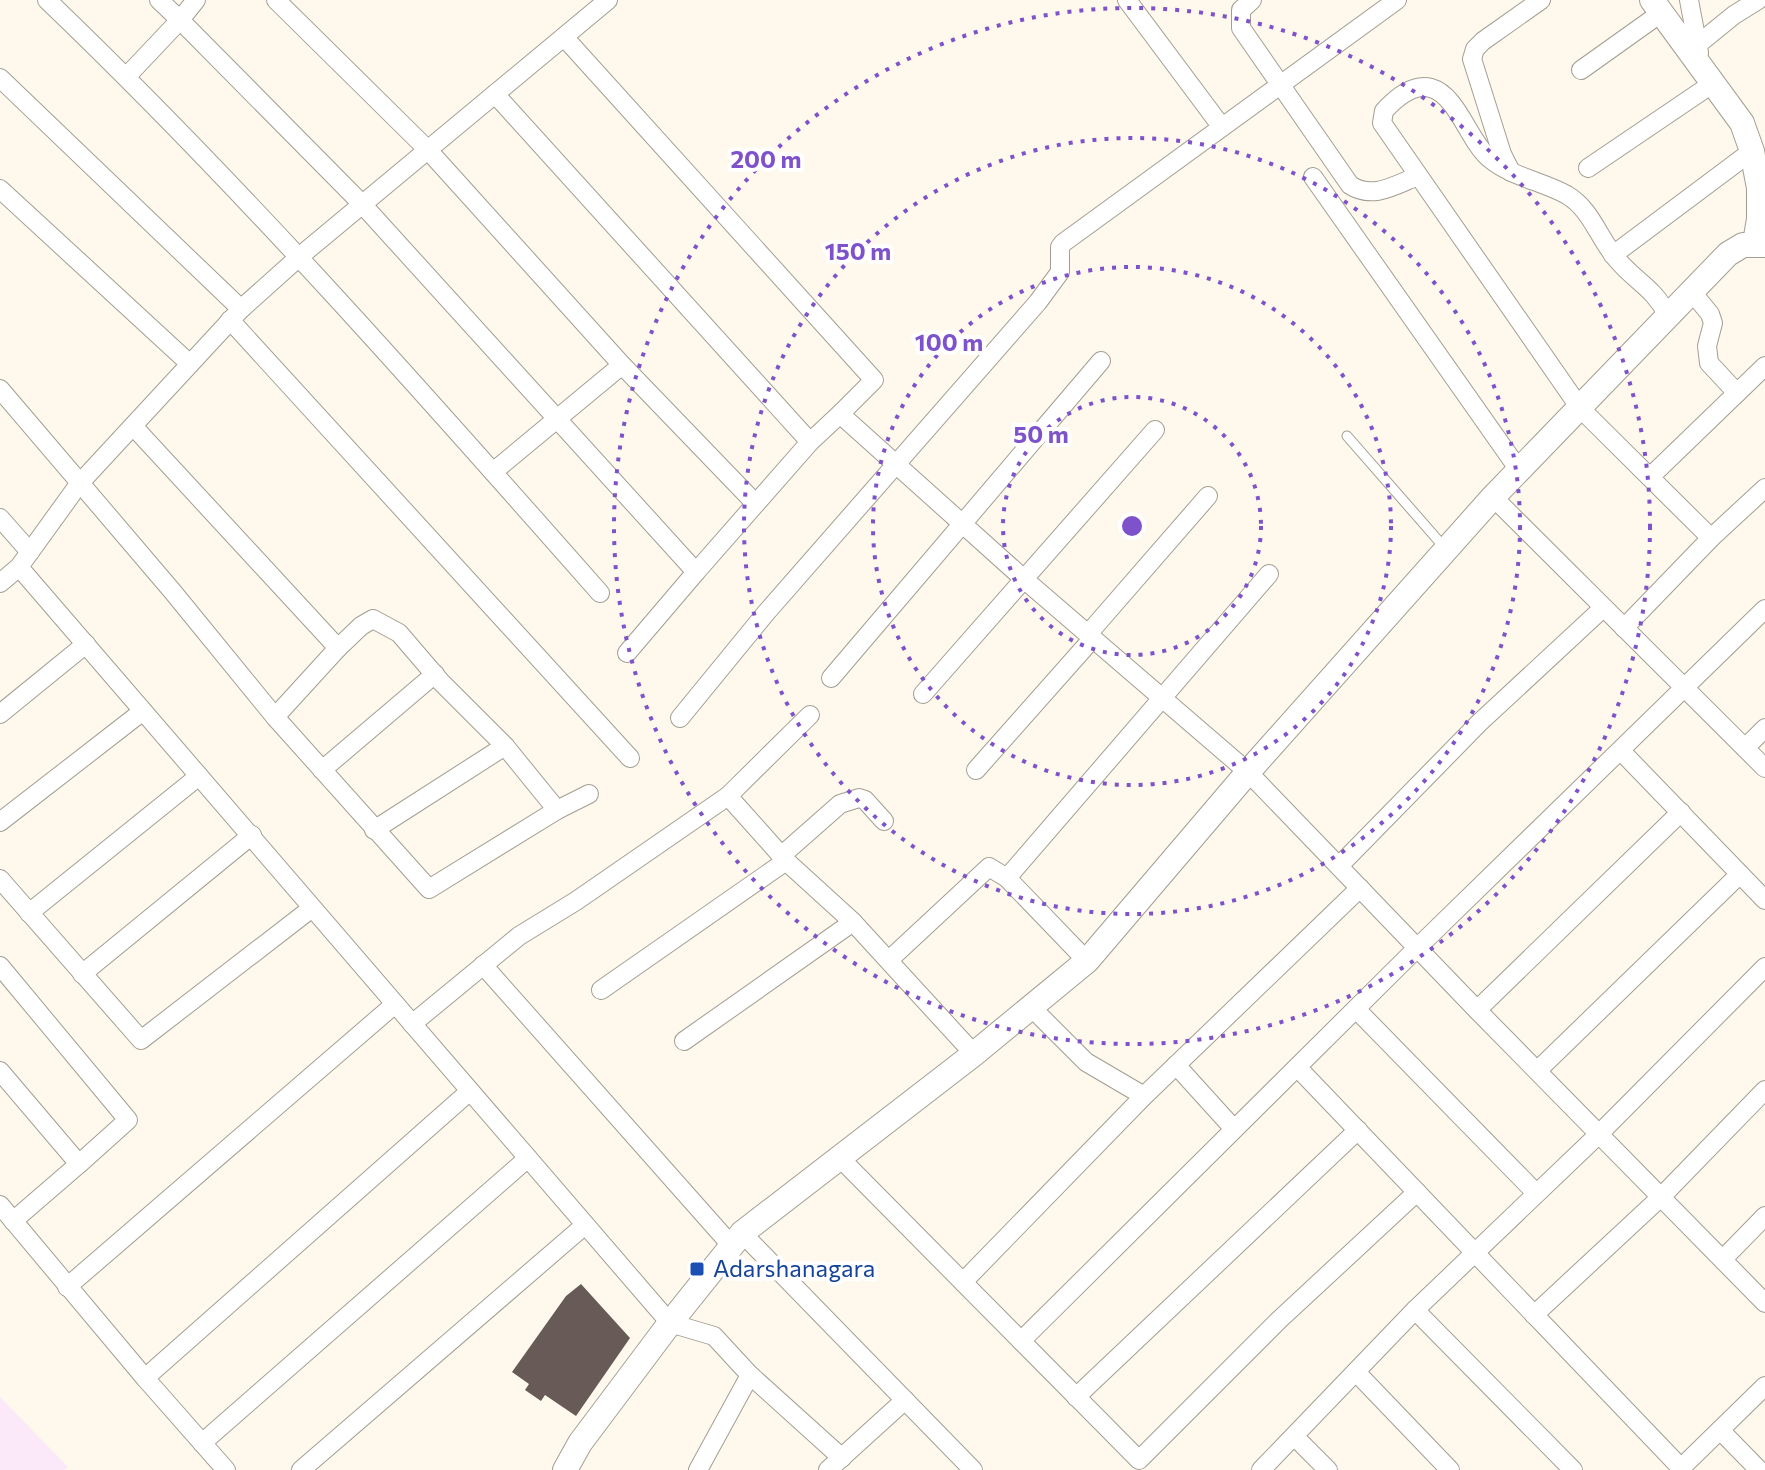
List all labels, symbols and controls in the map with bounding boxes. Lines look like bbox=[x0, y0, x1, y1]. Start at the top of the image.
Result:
text: 200 m bbox=[731, 144, 801, 173]
text: 150 m bbox=[825, 236, 891, 265]
text: 100 m bbox=[915, 327, 983, 356]
text: 50 m bbox=[1013, 419, 1069, 448]
centre of rings bbox=[1118, 512, 1146, 540]
place label: Adarshanagara bbox=[713, 1253, 875, 1282]
marker: Adarshanagara bbox=[688, 1260, 706, 1278]

